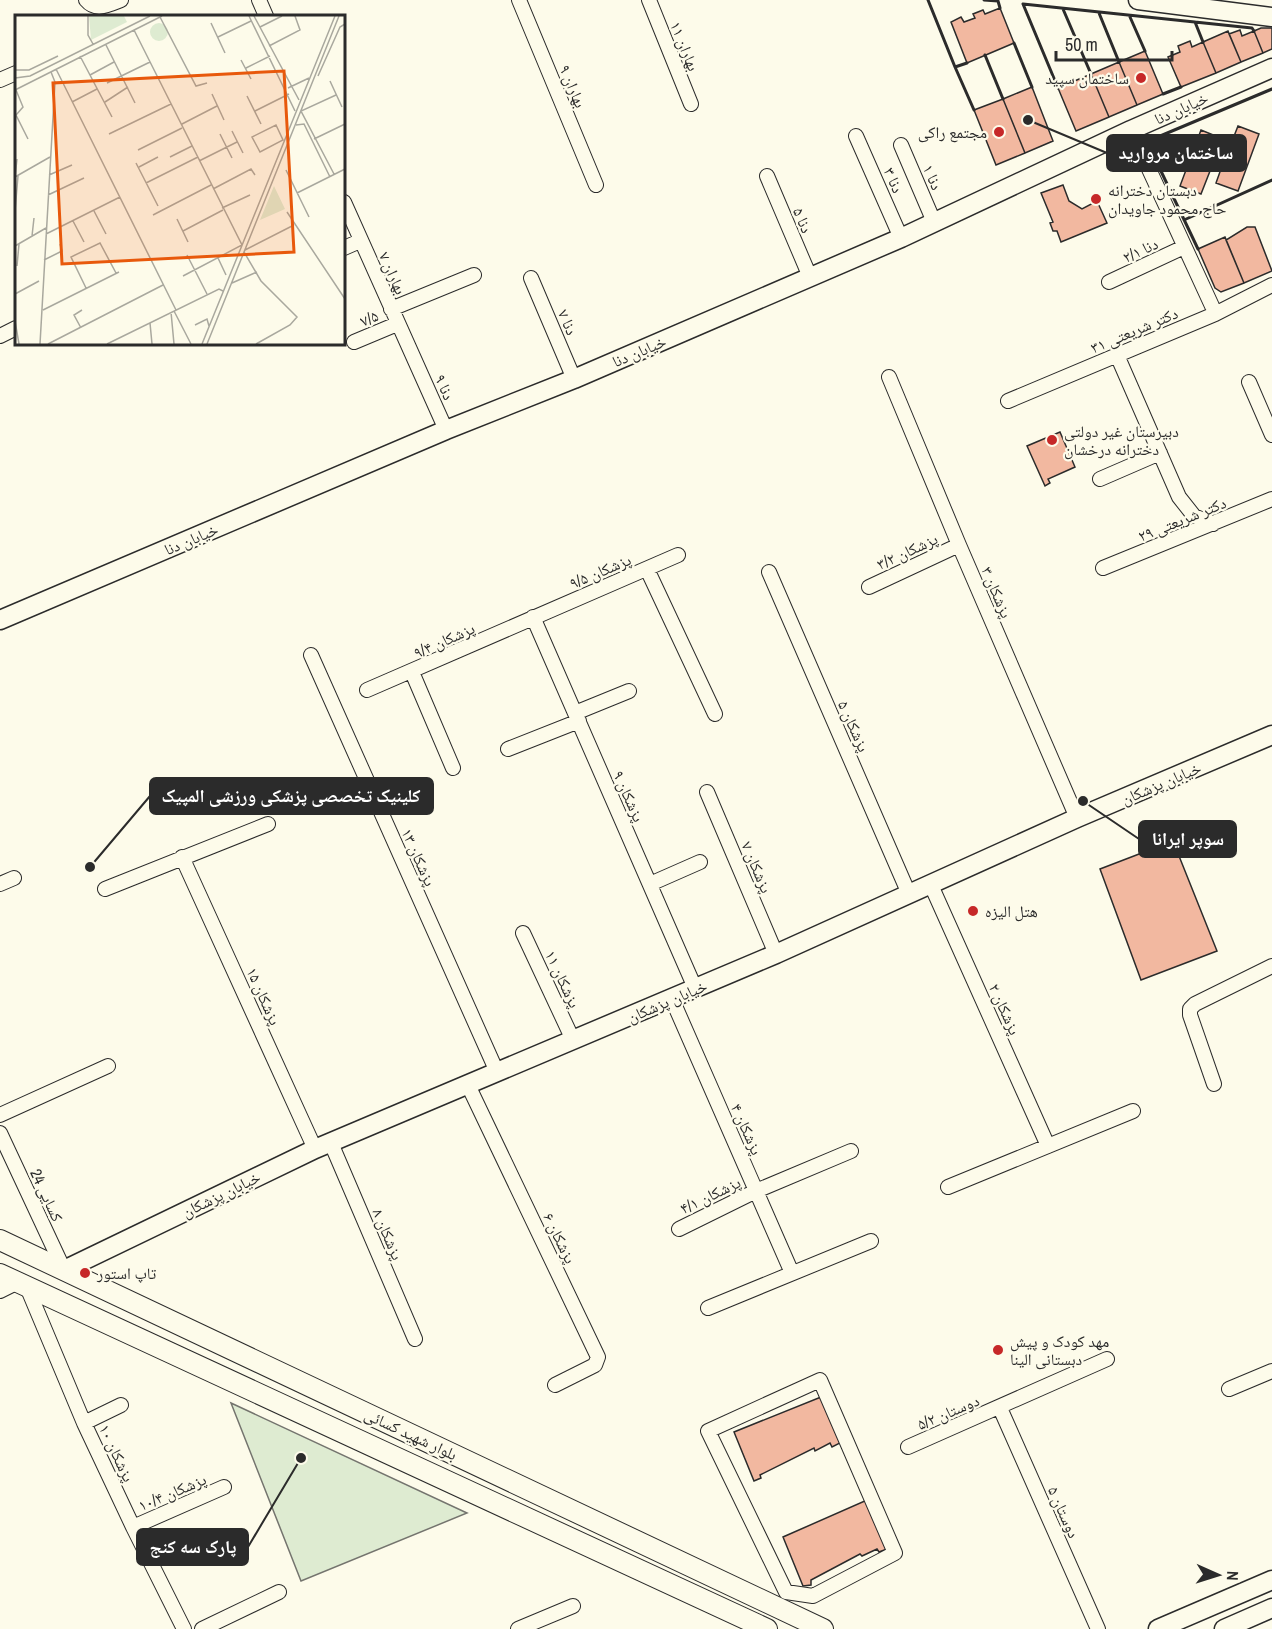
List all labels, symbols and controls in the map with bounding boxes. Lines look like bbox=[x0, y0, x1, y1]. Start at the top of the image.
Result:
inset map bbox=[15, 15, 345, 345]
street label: ۱۱ بهاران bbox=[665, 18, 705, 74]
scale bar bbox=[1056, 24, 1172, 62]
text: 50 m bbox=[1065, 32, 1098, 57]
street label: ۹ بهاران bbox=[554, 61, 592, 111]
place label: ساختمان سپید bbox=[1045, 67, 1129, 89]
marker: ساختمان سپید bbox=[1134, 71, 1148, 85]
street label: خیابان دنا bbox=[1151, 86, 1211, 130]
place label: مجتمع راکی bbox=[918, 121, 987, 143]
marker: مجتمع راکی bbox=[992, 125, 1006, 139]
callout: ساختمان مروارید bbox=[1107, 135, 1246, 171]
text: ساختمان مروارید bbox=[1119, 140, 1233, 165]
street label: ۱ دنا bbox=[918, 161, 948, 193]
street label: ۳ دنا bbox=[879, 164, 909, 196]
place label: دبستان دخترانه حاج محمود جاویدان bbox=[1108, 179, 1226, 219]
marker: دبستان دخترانه حاج محمود جاویدان bbox=[1089, 192, 1103, 206]
street label: ۵ دنا bbox=[788, 204, 818, 236]
street label: ۲/۱ دنا bbox=[1119, 232, 1161, 268]
street label: ۷ بهاران bbox=[374, 248, 412, 298]
street label: ۳۱ دکتر شریعتی bbox=[1087, 302, 1181, 358]
street label: ۷/۵ bbox=[356, 304, 382, 332]
street label: ۷ دنا bbox=[553, 306, 583, 338]
street label: خیابان دنا bbox=[609, 330, 669, 372]
street label: ۹ دنا bbox=[430, 371, 460, 403]
place label: دبیرستان غیر دولتی دخترانه درخشان bbox=[1064, 420, 1179, 460]
marker: دبیرستان غیر دولتی دخترانه درخشان bbox=[1045, 433, 1059, 447]
street label: ۲۹ دکتر شریعتی bbox=[1135, 491, 1229, 547]
street label: خیابان دنا bbox=[161, 518, 221, 560]
street label: ۳/۲ پزشکان bbox=[873, 527, 941, 575]
street label: ۹/۵ پزشکان bbox=[566, 548, 634, 594]
street label: ۳ پزشکان bbox=[976, 563, 1018, 621]
street label: ۹/۴ پزشکان bbox=[410, 617, 478, 663]
street label: ۵ پزشکان bbox=[833, 697, 875, 755]
street label: خیابان پزشکان bbox=[1118, 756, 1204, 810]
street label: ۹ پزشکان bbox=[608, 767, 650, 825]
callout: کلینیک تخصصی پزشکی ورزشی المپیک bbox=[150, 778, 433, 814]
text: کلینیک تخصصی پزشکی ورزشی المپیک bbox=[161, 783, 421, 808]
callout: سوپر ایرانا bbox=[1139, 821, 1236, 857]
street label: ۱۳ پزشکان bbox=[396, 825, 442, 890]
text: سوپر ایرانا bbox=[1152, 826, 1224, 851]
street label: ۷ پزشکان bbox=[736, 838, 778, 896]
place label: هتل الیزه bbox=[985, 900, 1038, 922]
marker: هتل الیزه bbox=[966, 904, 980, 918]
street label: ۱۱ پزشکان bbox=[540, 947, 586, 1012]
street label: ۱۵ پزشکان bbox=[241, 964, 287, 1029]
street label: خیابان پزشکان bbox=[624, 974, 710, 1028]
street label: ۲ پزشکان bbox=[984, 980, 1026, 1038]
street label: ۴ پزشکان bbox=[726, 1100, 768, 1158]
street label: کسایی 24 bbox=[25, 1165, 69, 1225]
street label: خیابان پزشکان bbox=[178, 1166, 264, 1222]
street label: ۴/۱ پزشکان bbox=[676, 1171, 744, 1219]
street label: ۸ پزشکان bbox=[367, 1205, 409, 1263]
street label: ۶ پزشکان bbox=[538, 1209, 582, 1267]
place label: تاپ استور bbox=[96, 1262, 157, 1284]
marker: تاپ استور bbox=[78, 1266, 92, 1280]
place label: مهد کودک و پیش دبستانی الینا bbox=[1010, 1330, 1109, 1370]
marker: مهد کودک و پیش دبستانی الینا bbox=[991, 1343, 1005, 1357]
street label: ۵/۲ دوستان bbox=[914, 1389, 982, 1435]
street label: بلوار شهید کسائی bbox=[361, 1403, 461, 1465]
street label: ۱۰ پزشکان bbox=[94, 1421, 140, 1486]
street label: ۱۰/۴ پزشکان bbox=[135, 1468, 210, 1516]
street label: ۵ دوستان bbox=[1043, 1483, 1085, 1541]
callout: پارک سه کنج bbox=[137, 1529, 248, 1565]
text: پارک سه کنج bbox=[150, 1534, 236, 1559]
north arrow bbox=[1188, 1545, 1248, 1605]
text: N bbox=[1222, 1570, 1244, 1581]

